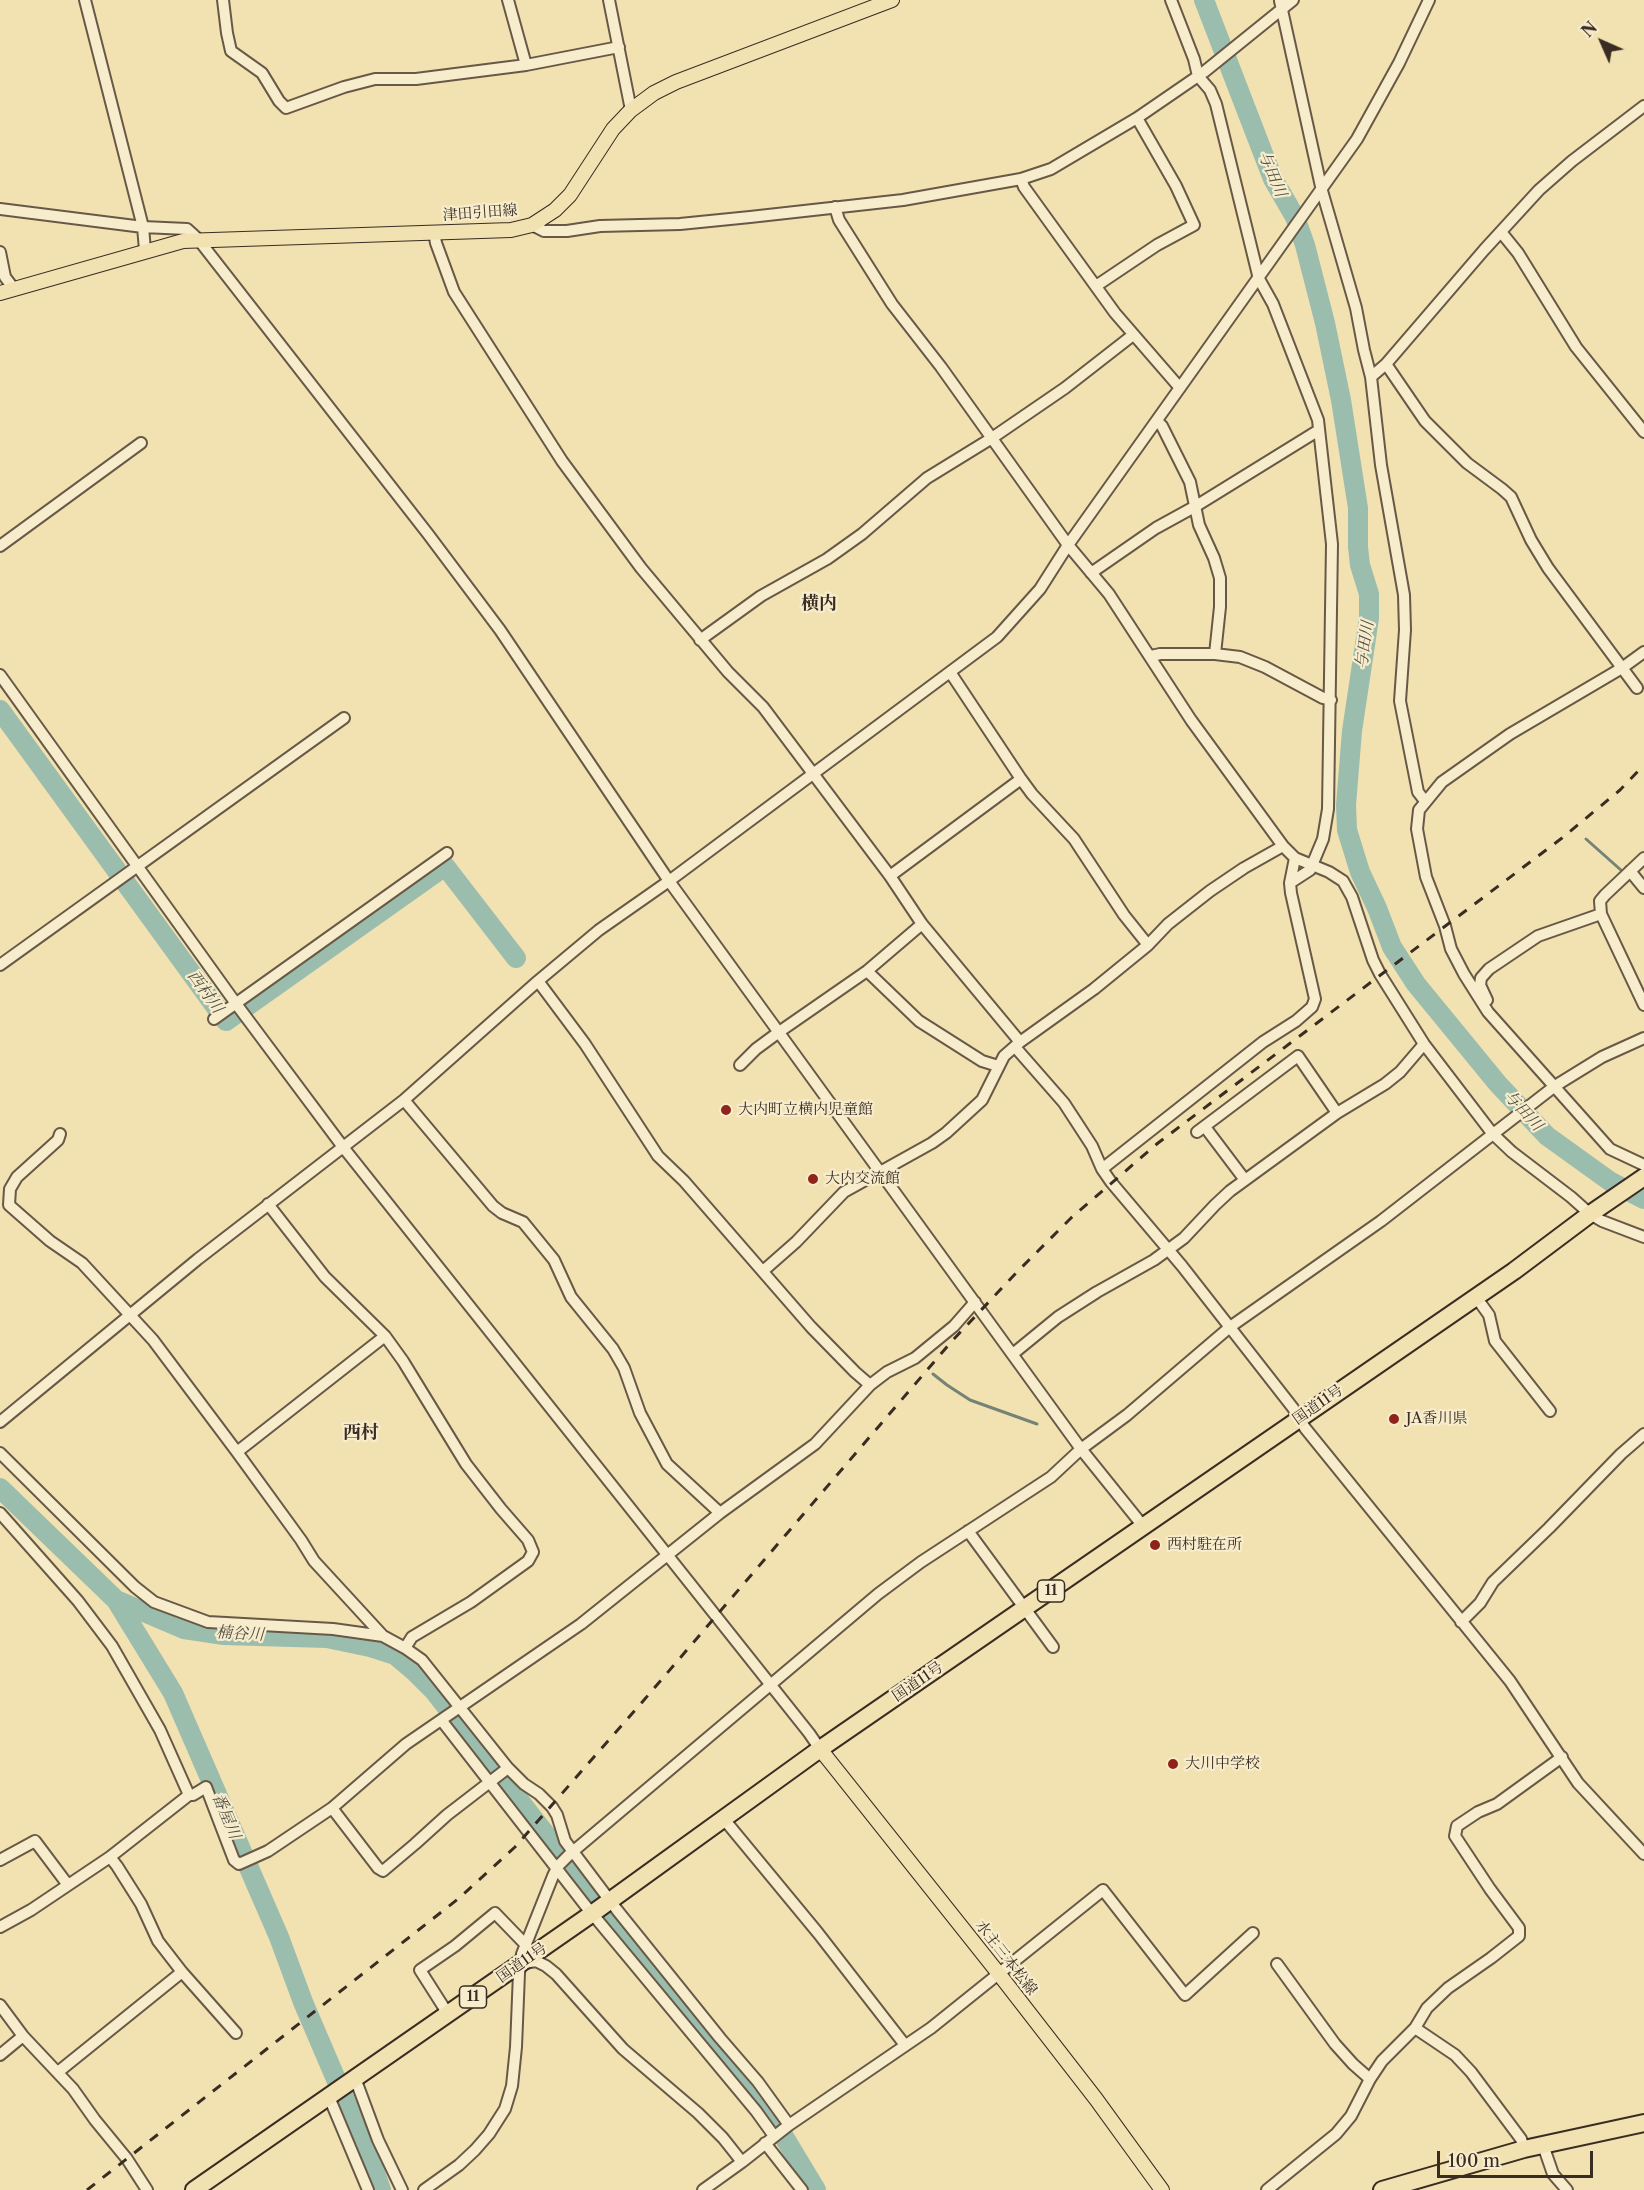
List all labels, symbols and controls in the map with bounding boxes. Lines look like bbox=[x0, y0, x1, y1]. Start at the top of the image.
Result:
north arrow bbox=[1572, 12, 1632, 72]
text: N bbox=[1577, 17, 1601, 41]
water label: 与田川 bbox=[1254, 148, 1290, 200]
street label: 津田引田線 bbox=[442, 201, 518, 225]
district label: 横内 bbox=[801, 593, 837, 615]
water label: 与田川 bbox=[1352, 620, 1378, 670]
water label: 西村川 bbox=[183, 967, 227, 1017]
water label: 与田川 bbox=[1500, 1087, 1546, 1135]
place label: 大内町立横内児童館 bbox=[738, 1101, 873, 1119]
marker: 大内町立横内児童館 bbox=[719, 1103, 733, 1117]
place label: 大内交流館 bbox=[825, 1170, 900, 1188]
marker: 大内交流館 bbox=[806, 1172, 820, 1186]
street label: 国道11号 bbox=[1289, 1381, 1347, 1429]
place label: JA香川県 bbox=[1406, 1410, 1467, 1428]
marker: JA香川県 bbox=[1387, 1412, 1401, 1426]
district label: 西村 bbox=[343, 1422, 379, 1444]
place label: 西村駐在所 bbox=[1167, 1536, 1242, 1554]
marker: 西村駐在所 bbox=[1148, 1538, 1162, 1552]
road number: 11 bbox=[1038, 1580, 1064, 1602]
water label: 楠谷川 bbox=[216, 1623, 264, 1645]
street label: 国道11号 bbox=[889, 1658, 947, 1706]
place label: 大川中学校 bbox=[1185, 1755, 1260, 1773]
marker: 大川中学校 bbox=[1166, 1757, 1180, 1771]
water label: 番屋川 bbox=[208, 1790, 244, 1842]
street label: 水主三本松線 bbox=[971, 1917, 1041, 1999]
street label: 国道11号 bbox=[493, 1939, 551, 1987]
road number: 11 bbox=[460, 1986, 486, 2008]
scale bar bbox=[1440, 2139, 1596, 2177]
text: 100 m bbox=[1448, 2150, 1500, 2172]

